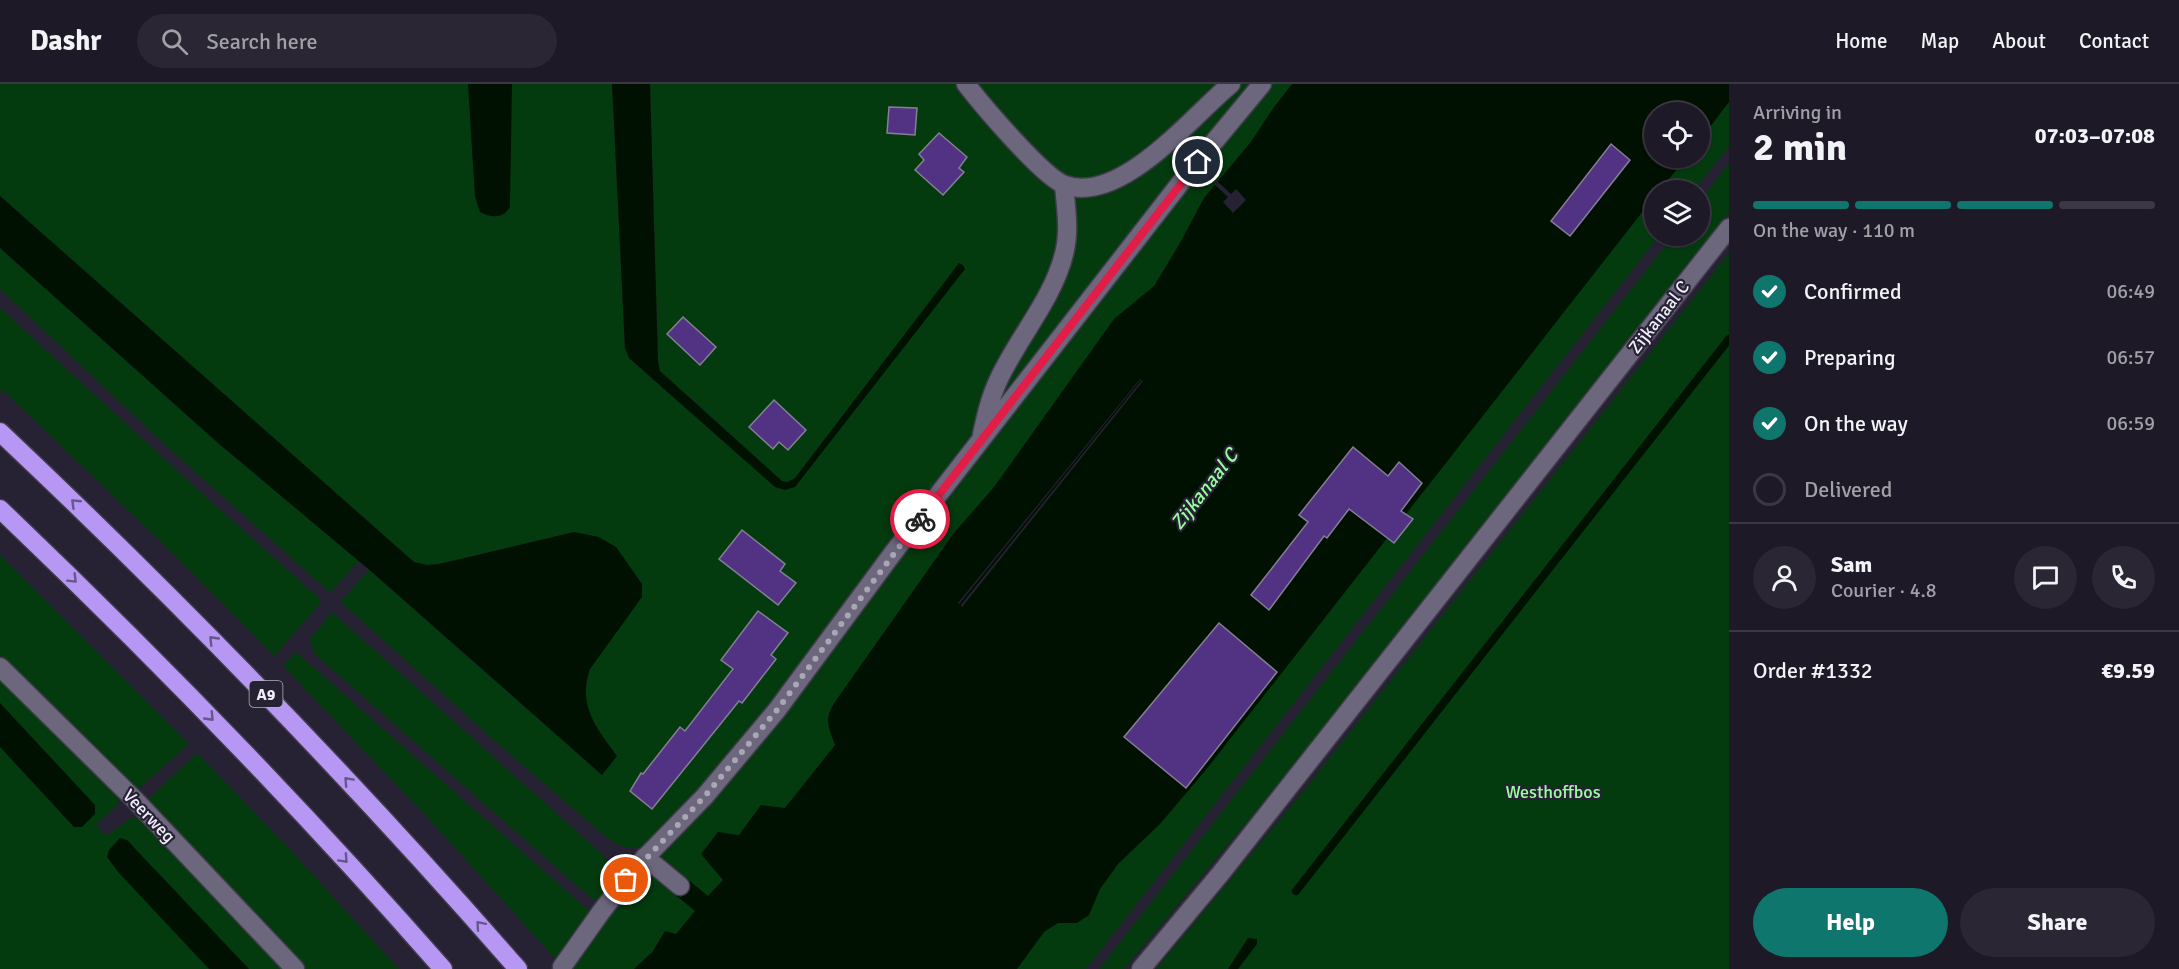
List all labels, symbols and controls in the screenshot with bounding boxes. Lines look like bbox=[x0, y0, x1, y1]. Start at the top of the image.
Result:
search box bbox=[137, 14, 557, 68]
text: Dashr bbox=[30, 24, 101, 58]
icon: search bbox=[158, 25, 191, 58]
text: Search here bbox=[206, 28, 317, 55]
text: Home bbox=[1835, 28, 1888, 54]
text: Map bbox=[1921, 28, 1959, 54]
text: About bbox=[1992, 28, 2046, 54]
text: Contact bbox=[2079, 28, 2149, 54]
text: Arriving in bbox=[1753, 100, 1842, 125]
map controls bbox=[1644, 102, 1710, 246]
button: locate bbox=[1644, 102, 1710, 168]
text: 07:03–07:08 bbox=[2035, 122, 2155, 149]
text: 2 min bbox=[1753, 123, 1847, 171]
pin bbox=[1172, 136, 1223, 187]
icon: home bbox=[1181, 145, 1214, 178]
button: layers bbox=[1644, 180, 1710, 246]
text: On the way · 110 m bbox=[1753, 218, 1915, 243]
icon: check bbox=[1753, 275, 1786, 308]
street label: Zijkanaal C bbox=[1624, 276, 1694, 358]
text: Confirmed bbox=[1804, 278, 1902, 305]
text: 06:49 bbox=[2106, 279, 2155, 304]
icon: check bbox=[1753, 341, 1786, 374]
text: Preparing bbox=[1804, 344, 1896, 371]
text: 06:57 bbox=[2106, 345, 2155, 370]
icon: check bbox=[1753, 407, 1786, 440]
text: On the way bbox=[1804, 410, 1908, 437]
text: 06:59 bbox=[2106, 411, 2155, 436]
water label: Zijkanaal C bbox=[1165, 442, 1246, 535]
text: Delivered bbox=[1804, 476, 1892, 503]
courier bbox=[890, 489, 950, 549]
one-way arrow bbox=[71, 499, 81, 510]
icon: bike bbox=[904, 503, 937, 536]
button: person bbox=[1753, 546, 1816, 609]
button: chat bbox=[2014, 546, 2077, 609]
button: phone bbox=[2092, 546, 2155, 609]
text: Sam bbox=[1831, 551, 1872, 578]
one-way arrow bbox=[66, 572, 76, 583]
text: Courier · 4.8 bbox=[1831, 578, 1937, 603]
one-way arrow bbox=[209, 637, 220, 647]
text: Order #1332 bbox=[1753, 657, 1873, 684]
text: €9.59 bbox=[2101, 657, 2155, 684]
road number: A9 bbox=[250, 681, 282, 707]
one-way arrow bbox=[203, 711, 214, 721]
one-way arrow bbox=[344, 777, 355, 788]
park label: Westhoffbos bbox=[1505, 781, 1601, 803]
street label: Veerweg bbox=[118, 785, 180, 847]
one-way arrow bbox=[336, 852, 347, 863]
pin bbox=[600, 854, 651, 905]
icon: bag bbox=[609, 863, 642, 896]
button: Help bbox=[1753, 888, 1948, 957]
button: Share bbox=[1960, 888, 2155, 957]
one-way arrow bbox=[476, 921, 487, 932]

